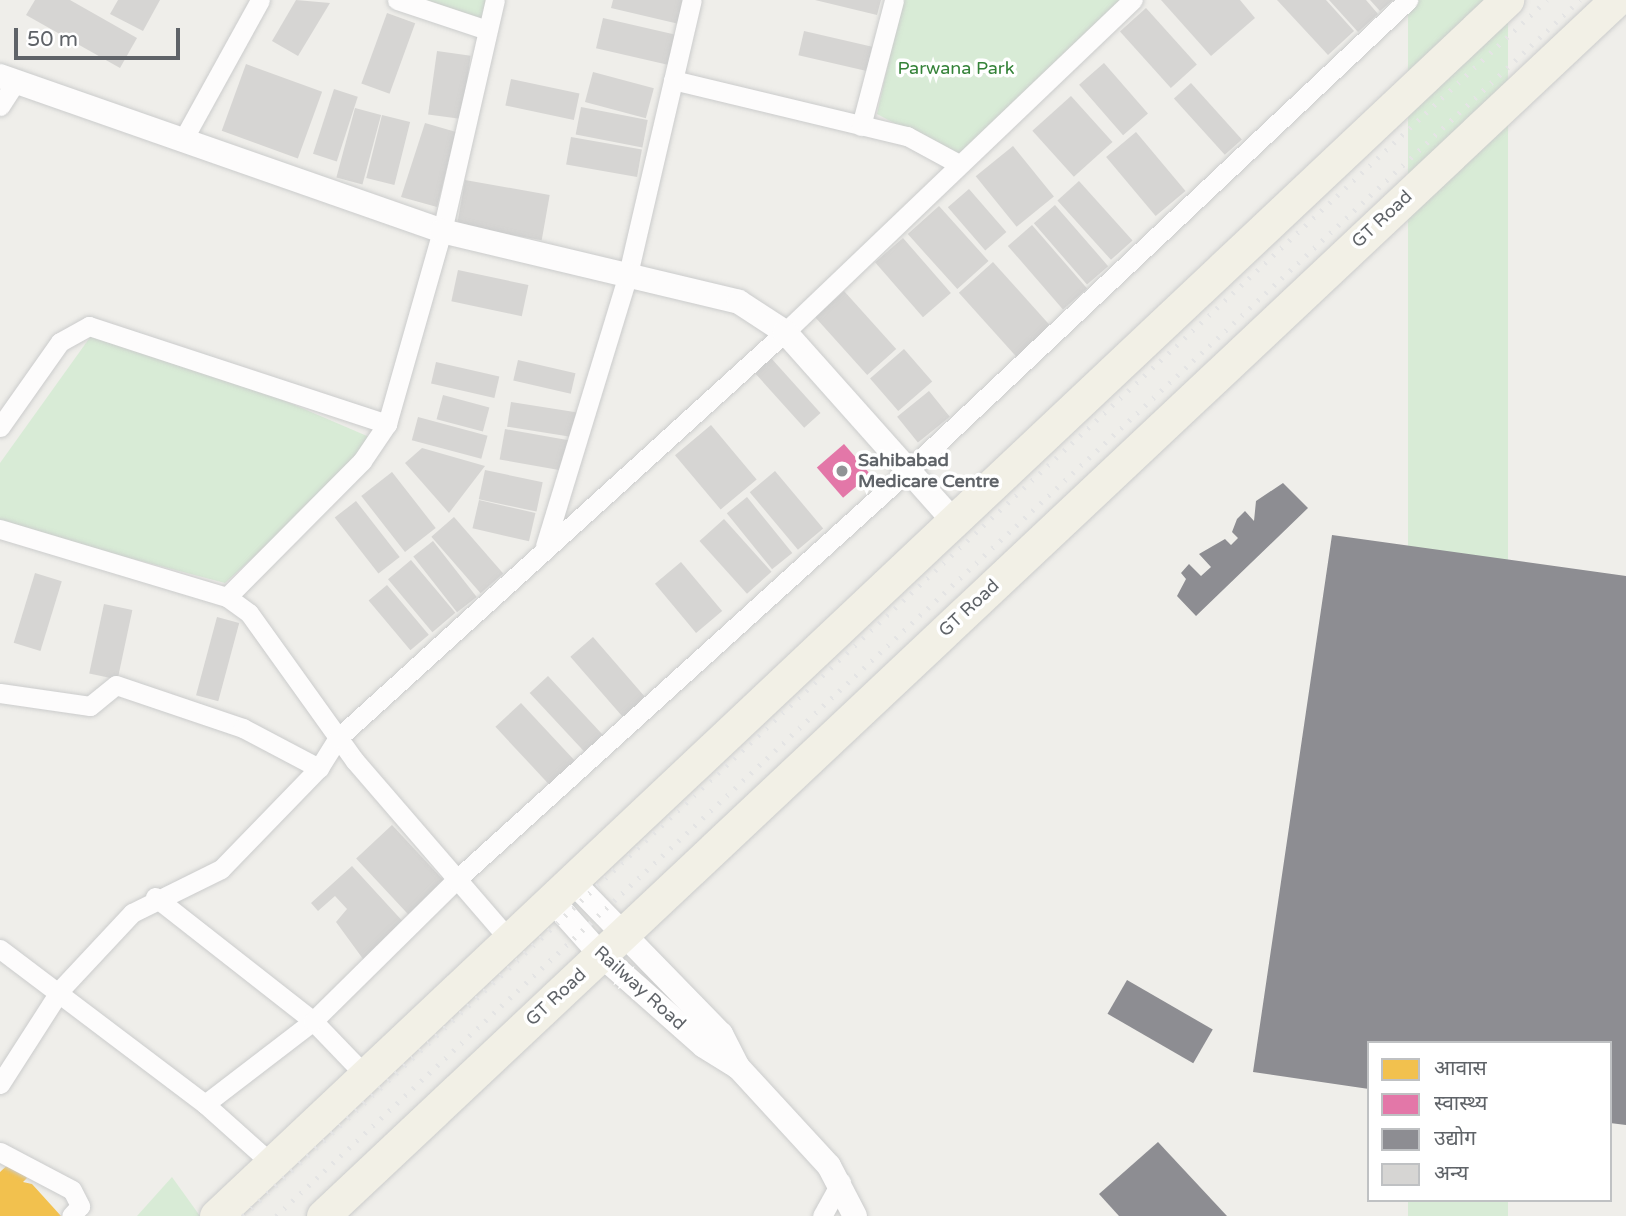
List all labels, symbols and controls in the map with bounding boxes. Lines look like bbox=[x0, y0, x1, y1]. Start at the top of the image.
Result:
scale bar bbox=[18, 14, 184, 58]
text: 50 m bbox=[27, 27, 78, 52]
park label: Parwana Park bbox=[897, 57, 1015, 79]
street label: GT Road bbox=[1347, 186, 1417, 252]
place label: Sahibabad Medicare Centre bbox=[858, 450, 999, 492]
marker: Sahibabad Medicare Centre bbox=[832, 461, 852, 481]
street label: GT Road bbox=[934, 575, 1004, 641]
street label: Railway Road bbox=[590, 941, 690, 1035]
street label: GT Road bbox=[521, 964, 591, 1030]
legend bbox=[1367, 1041, 1612, 1202]
text: आवास bbox=[1434, 1056, 1487, 1081]
text: स्वास्थ्य bbox=[1434, 1091, 1487, 1116]
text: उद्योग bbox=[1434, 1126, 1476, 1151]
text: अन्य bbox=[1434, 1161, 1468, 1186]

